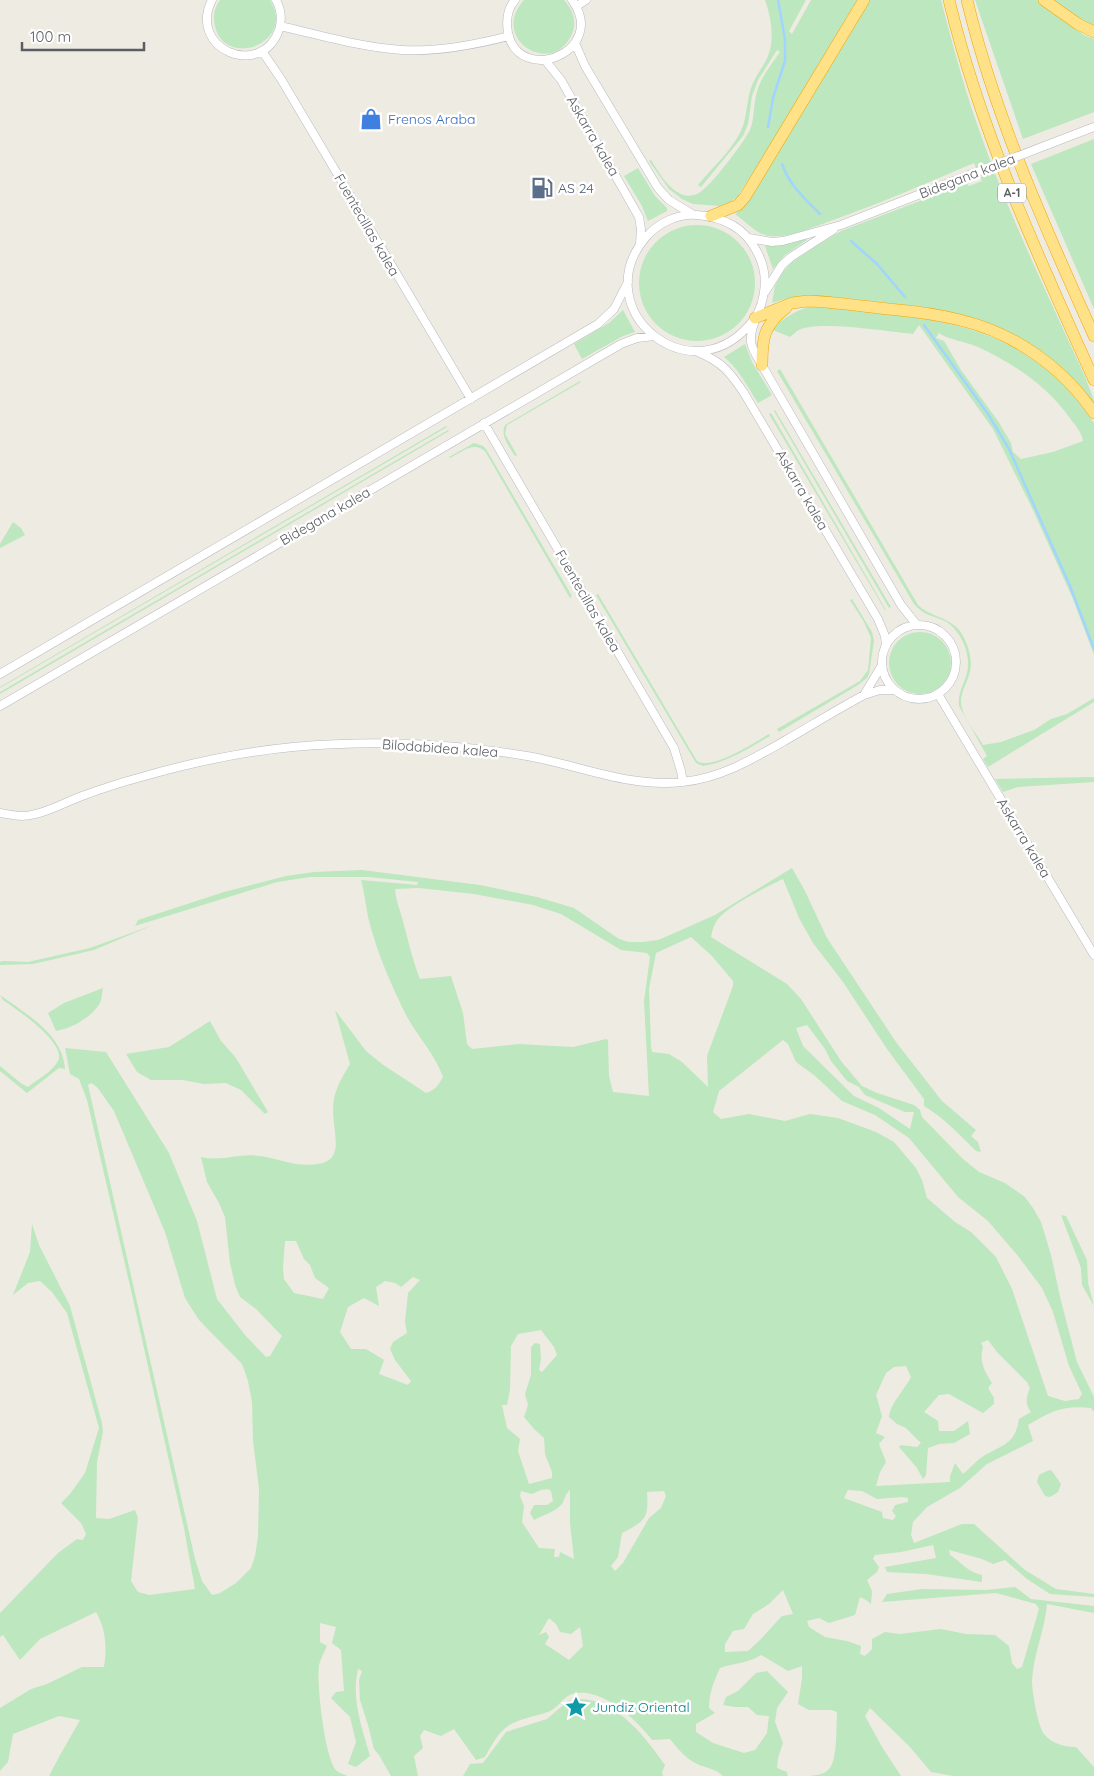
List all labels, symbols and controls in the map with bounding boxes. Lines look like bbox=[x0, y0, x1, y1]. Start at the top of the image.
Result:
scale bar bbox=[22, 20, 145, 52]
text: 100 m bbox=[30, 27, 71, 46]
street label: Askarra kalea bbox=[563, 93, 623, 179]
shop icon: Frenos Araba bbox=[358, 106, 384, 132]
place label: Frenos Araba bbox=[388, 110, 475, 128]
street label: Bidegana kalea bbox=[916, 149, 1018, 203]
street label: Fuentecillas kalea bbox=[330, 171, 404, 279]
fuel station icon: AS 24 bbox=[529, 175, 555, 201]
place label: AS 24 bbox=[558, 179, 594, 197]
road number: A-1 bbox=[998, 184, 1026, 202]
street label: Askarra kalea bbox=[772, 447, 832, 533]
street label: Bidegana kalea bbox=[277, 483, 373, 549]
street label: Fuentecillas kalea bbox=[551, 547, 625, 655]
street label: Bilodabidea kalea bbox=[381, 735, 499, 761]
street label: Askarra kalea bbox=[993, 795, 1055, 881]
place icon: Jundiz Oriental bbox=[563, 1694, 589, 1720]
place label: Jundiz Oriental bbox=[592, 1698, 690, 1716]

